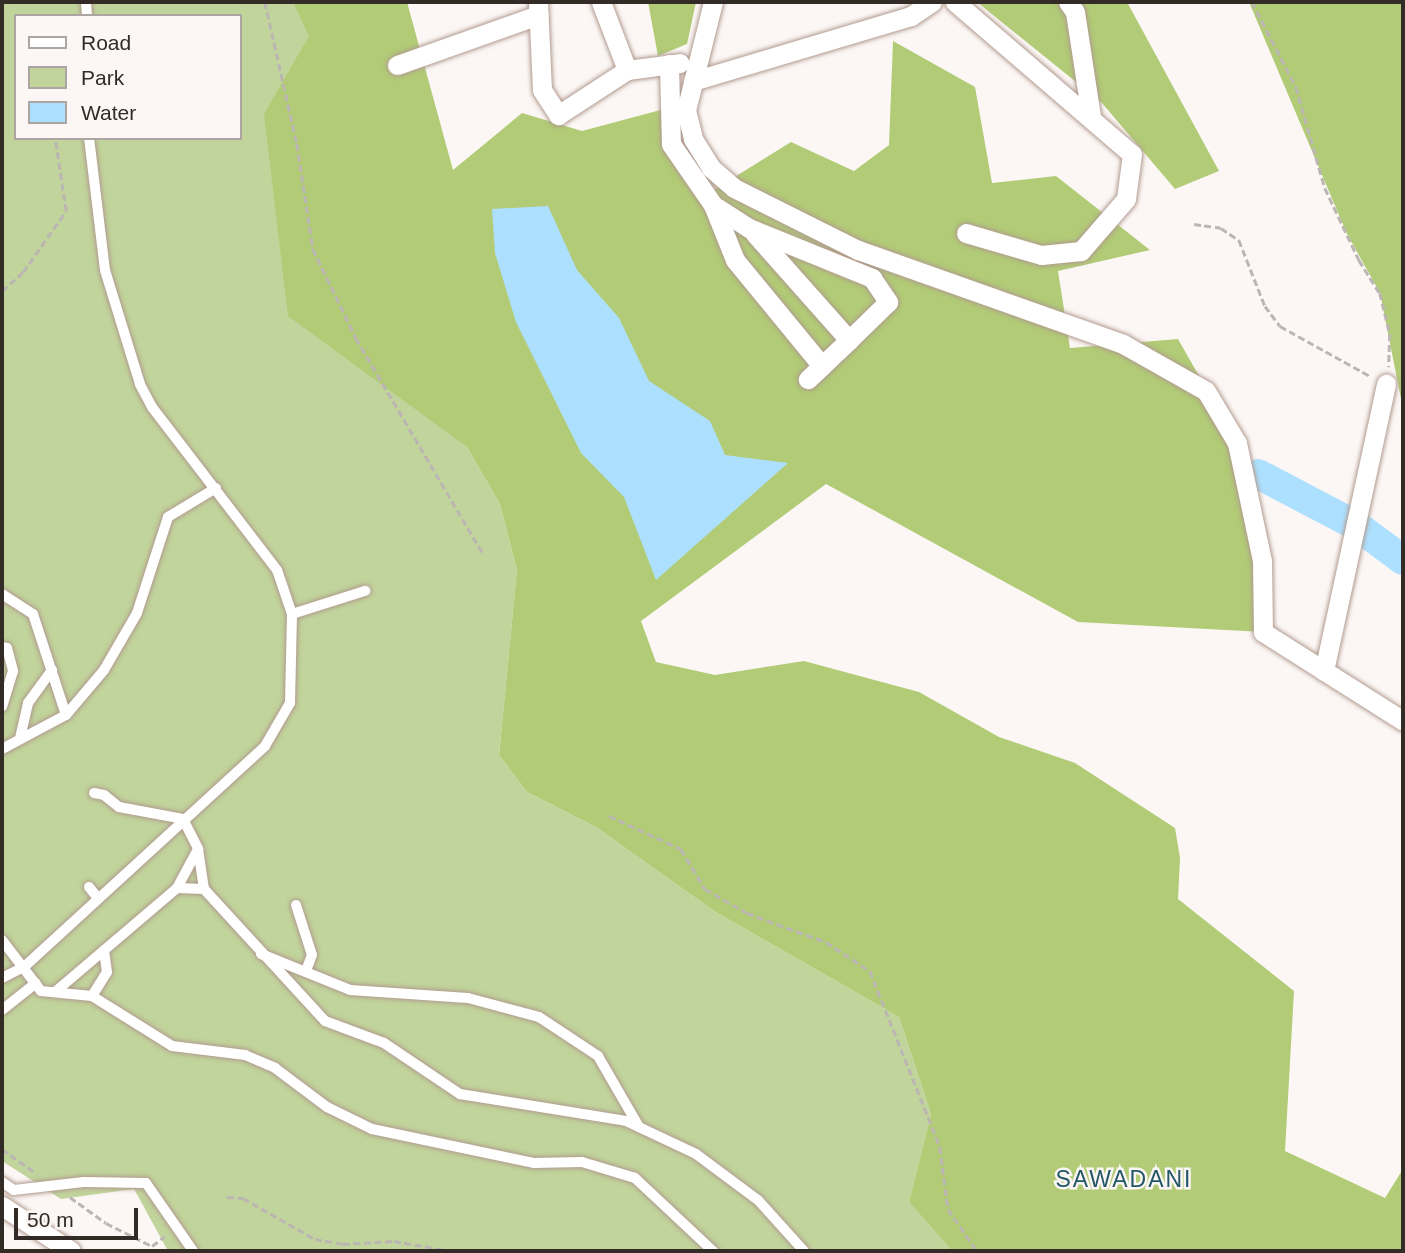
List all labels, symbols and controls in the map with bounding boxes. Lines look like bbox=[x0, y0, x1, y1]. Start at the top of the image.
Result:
legend bbox=[14, 14, 242, 140]
text: Road bbox=[81, 31, 131, 54]
text: Park bbox=[81, 66, 124, 89]
text: Water bbox=[81, 101, 136, 124]
district label: SAWADANI bbox=[1057, 1165, 1191, 1193]
scale bar bbox=[18, 1194, 142, 1238]
text: 50 m bbox=[27, 1208, 74, 1231]

